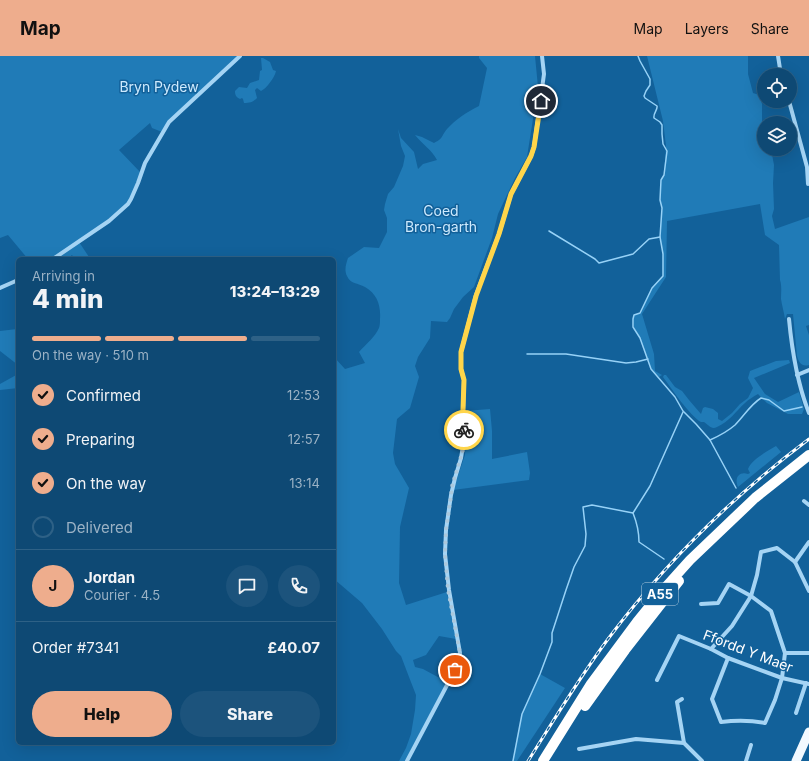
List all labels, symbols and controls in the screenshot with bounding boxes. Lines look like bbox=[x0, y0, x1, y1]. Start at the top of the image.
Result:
text: Map bbox=[20, 17, 61, 40]
text: Map bbox=[634, 20, 663, 37]
text: Layers bbox=[685, 20, 729, 37]
text: Share bbox=[751, 20, 789, 37]
map controls bbox=[757, 68, 797, 156]
button: locate bbox=[757, 68, 797, 108]
park label: Bryn Pydew bbox=[119, 78, 199, 95]
pin bbox=[524, 84, 558, 118]
icon: home bbox=[530, 90, 552, 112]
button: layers bbox=[757, 116, 797, 156]
park label: Coed Bron-garth bbox=[405, 202, 477, 235]
text: Arriving in bbox=[32, 268, 95, 284]
text: 13:24–13:29 bbox=[230, 282, 320, 301]
text: 4 min bbox=[32, 283, 104, 314]
text: On the way · 510 m bbox=[32, 347, 149, 363]
icon: check bbox=[32, 384, 54, 406]
text: Confirmed bbox=[66, 386, 141, 405]
text: 12:53 bbox=[287, 387, 320, 403]
courier bbox=[444, 410, 484, 450]
icon: bike bbox=[453, 419, 475, 441]
icon: check bbox=[32, 428, 54, 450]
text: Preparing bbox=[66, 430, 135, 449]
text: 12:57 bbox=[288, 431, 320, 447]
icon: check bbox=[32, 472, 54, 494]
text: On the way bbox=[66, 474, 146, 493]
text: 13:14 bbox=[289, 475, 320, 491]
text: Delivered bbox=[66, 518, 133, 537]
button: chat bbox=[226, 565, 268, 607]
button: phone bbox=[278, 565, 320, 607]
text: Jordan bbox=[84, 568, 135, 587]
text: J bbox=[49, 576, 57, 595]
road number: A55 bbox=[642, 583, 678, 605]
text: Courier · 4.5 bbox=[84, 587, 160, 603]
street label: Ffordd Y Maer bbox=[701, 626, 796, 675]
text: Order #7341 bbox=[32, 638, 119, 657]
text: £40.07 bbox=[267, 638, 320, 657]
pin bbox=[438, 653, 472, 687]
icon: bag bbox=[444, 659, 466, 681]
button: Help bbox=[32, 691, 172, 737]
button: Share bbox=[180, 691, 320, 737]

